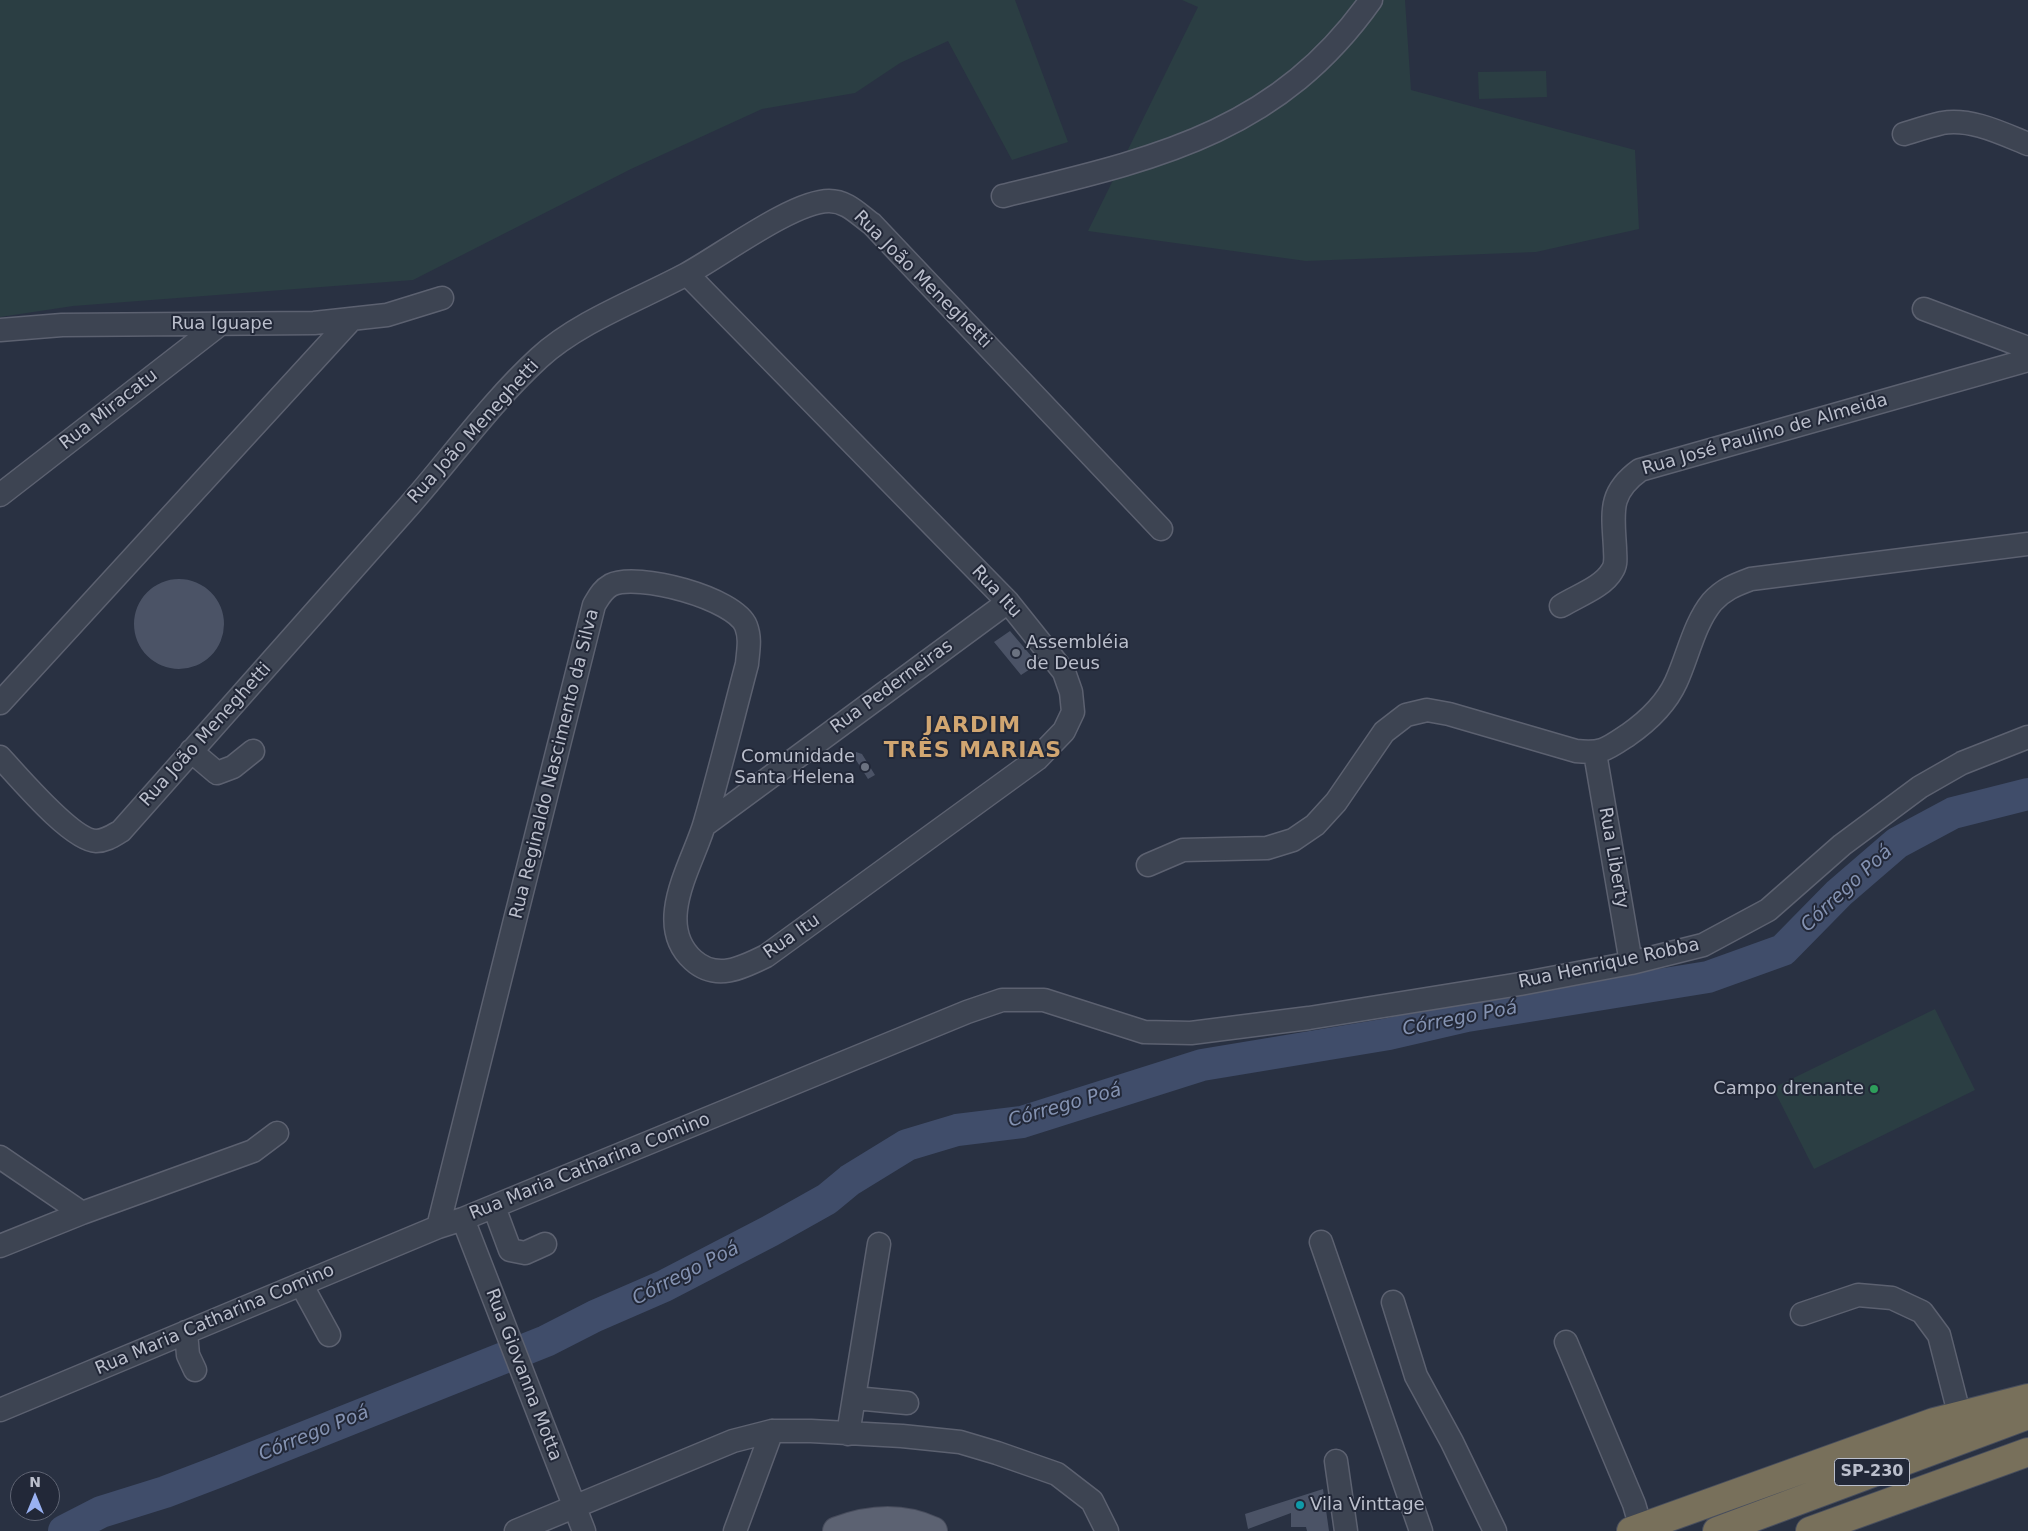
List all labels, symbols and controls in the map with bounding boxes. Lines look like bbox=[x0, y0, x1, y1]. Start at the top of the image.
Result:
street label: Rua João Meneghetti bbox=[849, 207, 995, 353]
street label: Rua Iguape bbox=[171, 313, 273, 335]
street label: Rua João Meneghetti bbox=[404, 356, 544, 508]
street label: Rua Miracatu bbox=[56, 365, 162, 455]
street label: Rua José Paulino de Almeida bbox=[1640, 390, 1890, 480]
street label: Rua Itu bbox=[966, 561, 1026, 623]
street label: Rua Reginaldo Nascimento da Silva bbox=[506, 607, 604, 921]
place label: Assembléia de Deus bbox=[1026, 632, 1129, 674]
street label: Rua Pederneiras bbox=[827, 635, 957, 739]
marker: Assembléia de Deus bbox=[1010, 647, 1022, 659]
street label: Rua João Meneghetti bbox=[136, 659, 276, 811]
district label: JARDIM TRÊS MARIAS bbox=[882, 713, 1064, 764]
place label: Comunidade Santa Helena bbox=[734, 746, 855, 789]
marker: Comunidade Santa Helena bbox=[859, 761, 871, 773]
street label: Rua Liberty bbox=[1593, 806, 1633, 910]
water label: Córrego Poá bbox=[1797, 841, 1897, 937]
street label: Rua Itu bbox=[760, 910, 824, 964]
street label: Rua Henrique Robba bbox=[1517, 934, 1701, 994]
water label: Córrego Poá bbox=[1401, 997, 1519, 1041]
place label: Campo drenante bbox=[1713, 1078, 1864, 1100]
water label: Córrego Poá bbox=[1006, 1079, 1124, 1133]
marker: Campo drenante bbox=[1868, 1083, 1880, 1095]
street label: Rua Maria Catharina Comino bbox=[466, 1109, 714, 1225]
water label: Córrego Poá bbox=[629, 1237, 743, 1311]
street label: Rua Maria Catharina Comino bbox=[92, 1260, 338, 1380]
street label: Rua Giovanna Motta bbox=[480, 1286, 566, 1464]
water label: Córrego Poá bbox=[256, 1402, 372, 1466]
road number: SP-230 bbox=[1834, 1458, 1910, 1485]
north arrow bbox=[10, 1471, 60, 1521]
text: N bbox=[29, 1474, 41, 1490]
place label: Vila Vinttage bbox=[1310, 1494, 1425, 1516]
marker: Vila Vinttage bbox=[1294, 1499, 1306, 1511]

